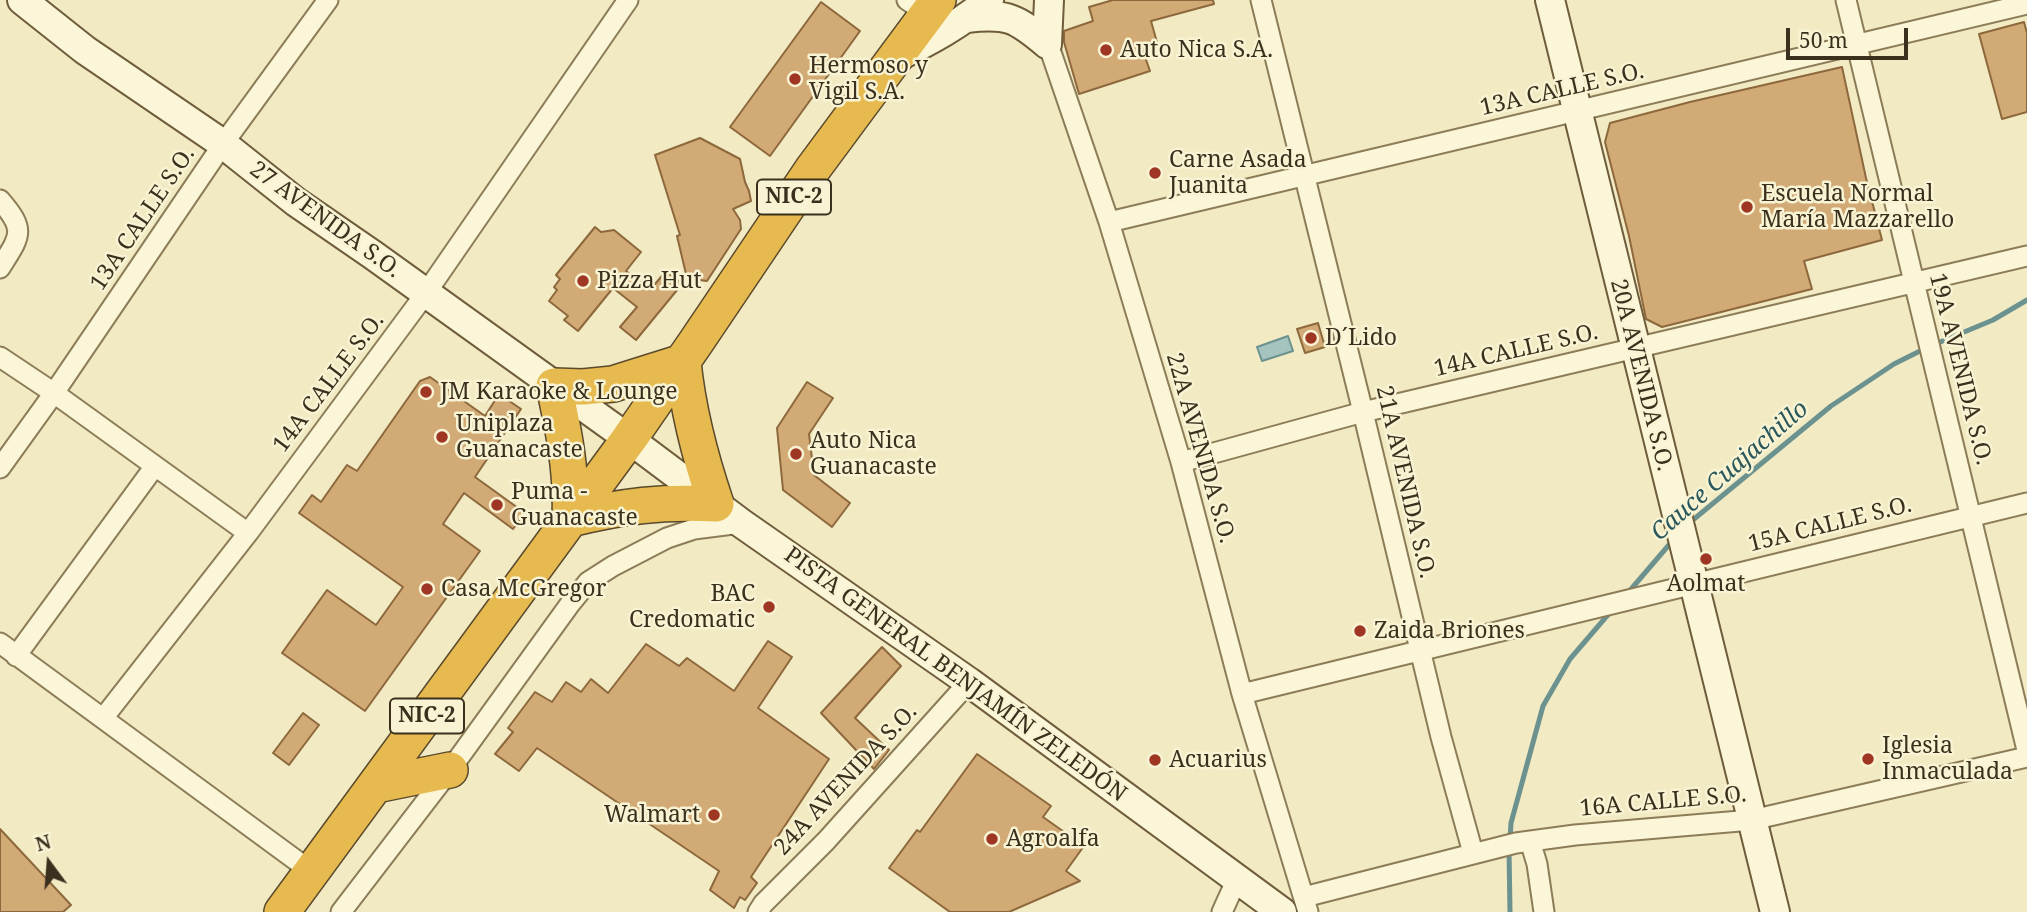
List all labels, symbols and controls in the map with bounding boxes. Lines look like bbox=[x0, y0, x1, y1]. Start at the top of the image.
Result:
scale bar bbox=[1789, 14, 1912, 58]
text: 50 m bbox=[1799, 26, 1848, 54]
place label: Auto Nica S.A. bbox=[1120, 36, 1273, 64]
marker: Auto Nica S.A. bbox=[1098, 42, 1114, 58]
place label: Hermoso y Vigil S.A. bbox=[809, 52, 928, 106]
street label: 13A CALLE S.O. bbox=[1477, 58, 1647, 122]
marker: Hermoso y Vigil S.A. bbox=[787, 71, 803, 87]
street label: 13A CALLE S.O. bbox=[85, 142, 201, 296]
place label: Carne Asada Juanita bbox=[1169, 146, 1307, 200]
street label: 27 AVENIDA S.O. bbox=[244, 156, 406, 284]
marker: Carne Asada Juanita bbox=[1147, 165, 1163, 181]
road number: NIC-2 bbox=[757, 180, 831, 214]
place label: Escuela Normal María Mazzarello bbox=[1761, 180, 1954, 234]
marker: Escuela Normal María Mazzarello bbox=[1739, 199, 1755, 215]
place label: Pizza Hut bbox=[597, 267, 702, 295]
street label: 19A AVENIDA S.O. bbox=[1923, 270, 1997, 468]
marker: Pizza Hut bbox=[575, 273, 591, 289]
street label: 20A AVENIDA S.O. bbox=[1604, 276, 1678, 474]
street label: 14A CALLE S.O. bbox=[268, 308, 390, 458]
street label: 14A CALLE S.O. bbox=[1431, 319, 1601, 383]
place label: D´Lido bbox=[1325, 324, 1397, 352]
marker: D´Lido bbox=[1303, 330, 1319, 346]
street label: 22A AVENIDA S.O. bbox=[1160, 350, 1240, 546]
place label: JM Karaoke & Lounge bbox=[440, 378, 677, 406]
street label: 21A AVENIDA S.O. bbox=[1369, 383, 1441, 581]
marker: JM Karaoke & Lounge bbox=[418, 384, 434, 400]
water label: Cauce Cuajachillo bbox=[1645, 395, 1815, 547]
place label: Uniplaza Guanacaste bbox=[456, 410, 583, 464]
place label: Auto Nica Guanacaste bbox=[810, 427, 937, 481]
marker: Uniplaza Guanacaste bbox=[434, 429, 450, 445]
marker: Auto Nica Guanacaste bbox=[788, 446, 804, 462]
place label: Puma - Guanacaste bbox=[511, 478, 638, 532]
street label: 15A CALLE S.O. bbox=[1745, 491, 1915, 559]
marker: Puma - Guanacaste bbox=[489, 497, 505, 513]
street label: PISTA GENERAL BENJAMÍN ZELEDÓN bbox=[778, 541, 1132, 809]
marker: Aolmat bbox=[1698, 551, 1714, 567]
place label: Aolmat bbox=[1667, 570, 1745, 598]
place label: Casa McGregor bbox=[441, 575, 606, 603]
place label: BAC Credomatic bbox=[629, 580, 755, 634]
marker: Casa McGregor bbox=[419, 581, 435, 597]
marker: BAC Credomatic bbox=[761, 599, 777, 615]
place label: Zaida Briones bbox=[1374, 617, 1525, 645]
marker: Zaida Briones bbox=[1352, 623, 1368, 639]
road number: NIC-2 bbox=[390, 698, 464, 734]
street label: 24A AVENIDA S.O. bbox=[769, 699, 923, 861]
place label: Iglesia Inmaculada bbox=[1882, 732, 2013, 786]
place label: Acuarius bbox=[1169, 746, 1267, 774]
marker: Iglesia Inmaculada bbox=[1860, 751, 1876, 767]
marker: Acuarius bbox=[1147, 752, 1163, 768]
street label: 16A CALLE S.O. bbox=[1578, 781, 1748, 823]
place label: Walmart bbox=[604, 801, 700, 829]
marker: Walmart bbox=[706, 807, 722, 823]
place label: Agroalfa bbox=[1006, 825, 1100, 853]
north arrow bbox=[14, 828, 84, 898]
text: N bbox=[32, 828, 54, 857]
marker: Agroalfa bbox=[984, 831, 1000, 847]

